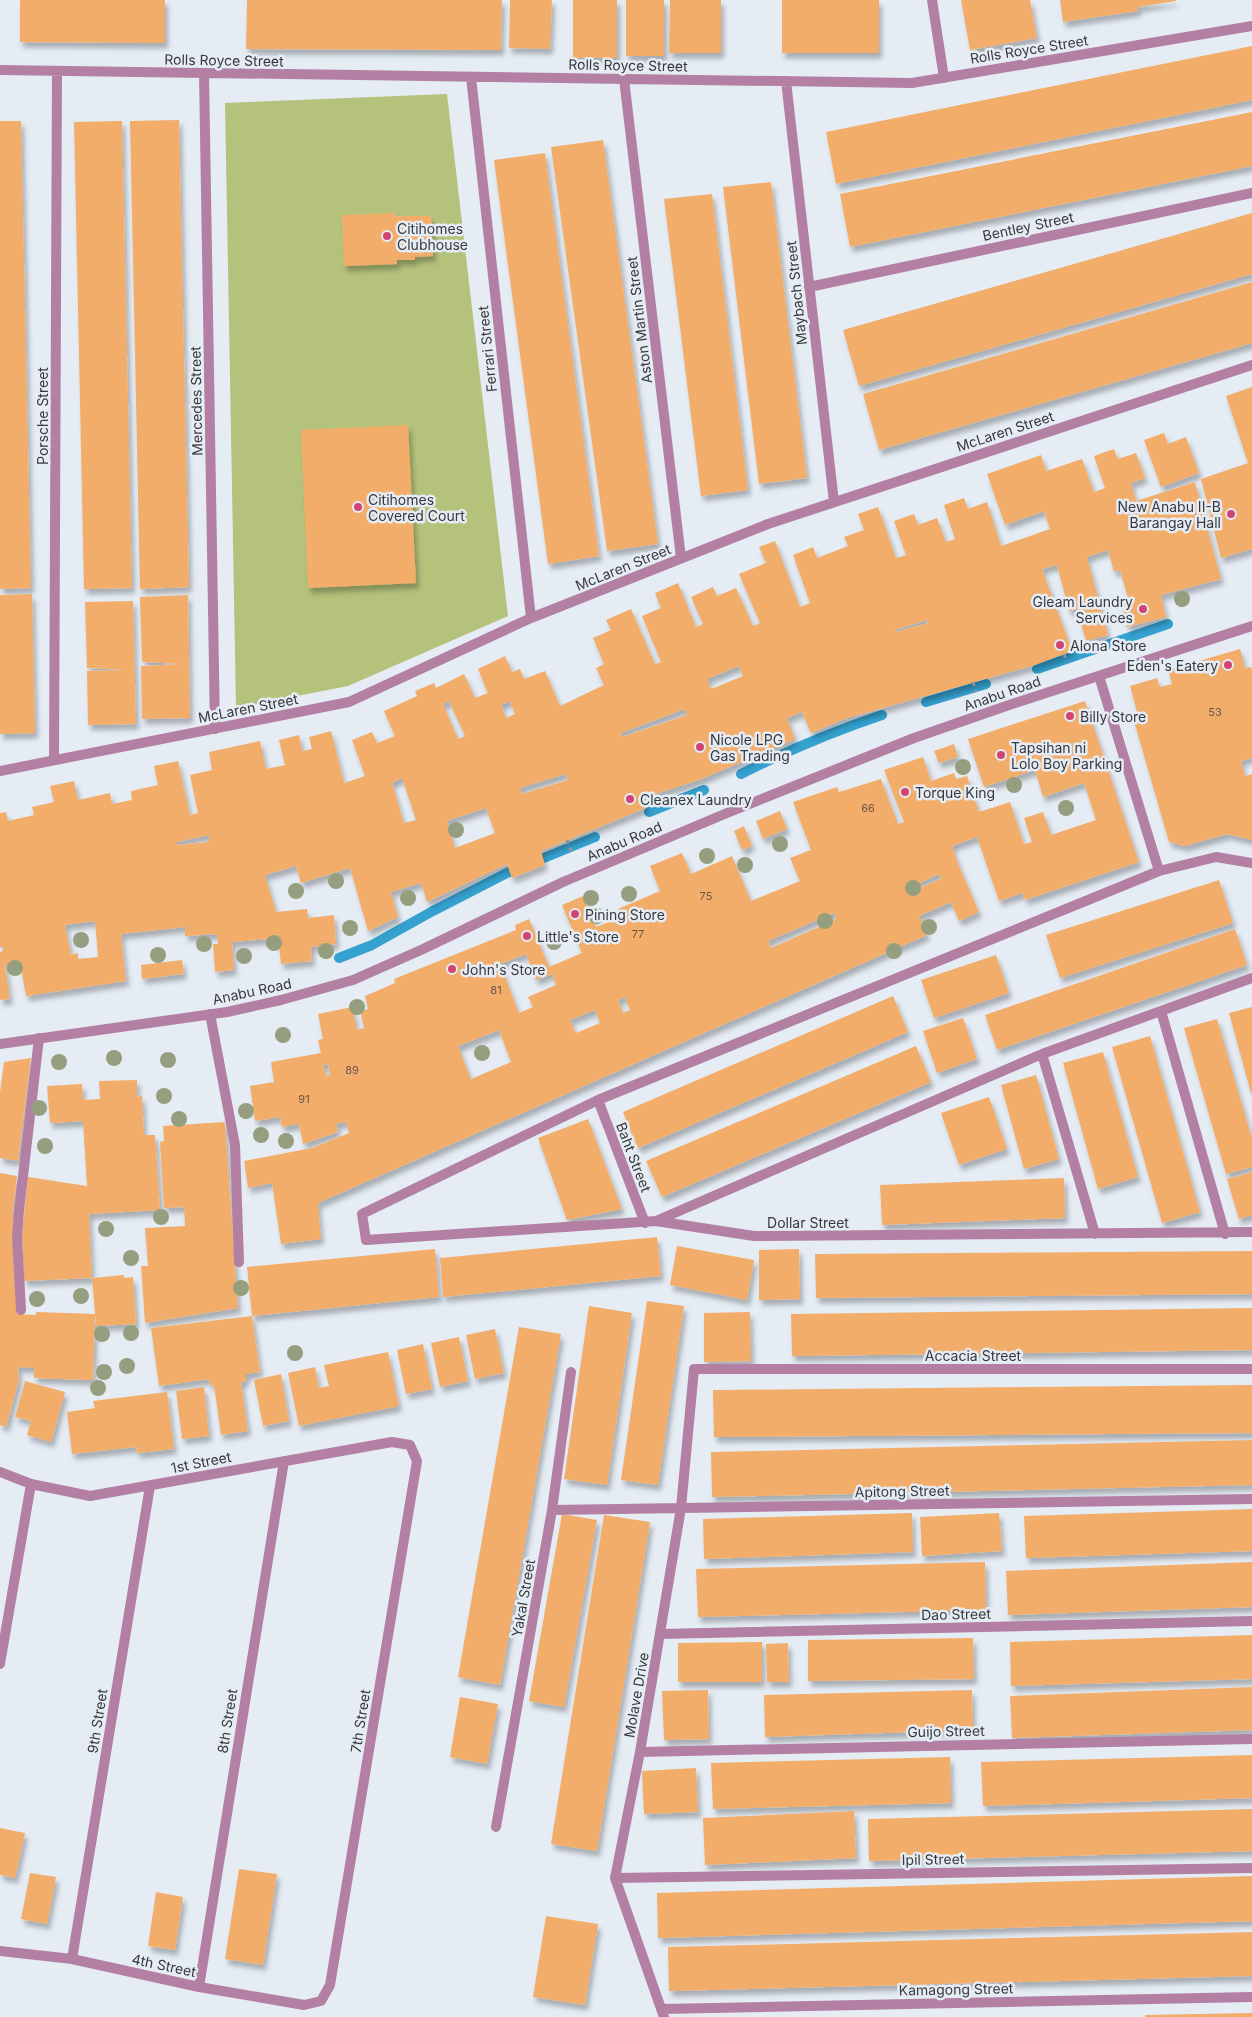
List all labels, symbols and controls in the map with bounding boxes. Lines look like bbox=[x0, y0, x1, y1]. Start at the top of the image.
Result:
street label: Rolls Royce Street bbox=[969, 31, 1090, 67]
street label: Rolls Royce Street bbox=[164, 50, 284, 70]
street label: Rolls Royce Street bbox=[568, 55, 688, 75]
street label: Bentley Street bbox=[981, 208, 1076, 244]
place label: Citihomes Clubhouse bbox=[397, 220, 468, 253]
marker: Citihomes Clubhouse bbox=[381, 230, 393, 242]
street label: Maybach Street bbox=[782, 240, 810, 346]
street label: Aston Martin Street bbox=[623, 255, 655, 384]
street label: Ferrari Street bbox=[474, 305, 500, 393]
street label: Mercedes Street bbox=[187, 346, 205, 456]
street label: Porsche Street bbox=[34, 367, 51, 465]
street label: McLaren Street bbox=[954, 407, 1056, 455]
place label: Citihomes Covered Court bbox=[368, 491, 465, 524]
place label: New Anabu II-B Barangay Hall bbox=[1117, 498, 1221, 531]
marker: Citihomes Covered Court bbox=[352, 501, 364, 513]
marker: New Anabu II-B Barangay Hall bbox=[1225, 508, 1237, 520]
street label: McLaren Street bbox=[573, 540, 674, 594]
place label: Gleam Laundry Services bbox=[1033, 593, 1133, 626]
marker: Gleam Laundry Services bbox=[1137, 603, 1149, 615]
place label: Alona Store bbox=[1070, 637, 1147, 654]
marker: Alona Store bbox=[1054, 639, 1066, 651]
place label: Eden's Eatery bbox=[1127, 657, 1218, 674]
marker: Eden's Eatery bbox=[1222, 659, 1234, 671]
street label: Anabu Road bbox=[961, 672, 1043, 714]
street label: McLaren Street bbox=[197, 690, 300, 726]
house number: 53 bbox=[1208, 705, 1222, 719]
place label: Billy Store bbox=[1080, 708, 1146, 725]
marker: Billy Store bbox=[1064, 710, 1076, 722]
place label: Nicole LPG Gas Trading bbox=[710, 731, 790, 764]
place label: Tapsihan ni Lolo Boy Parking bbox=[1011, 739, 1122, 772]
marker: Nicole LPG Gas Trading bbox=[694, 741, 706, 753]
marker: Tapsihan ni Lolo Boy Parking bbox=[995, 749, 1007, 761]
place label: Torque King bbox=[915, 784, 995, 801]
marker: Torque King bbox=[899, 786, 911, 798]
place label: Cleanex Laundry bbox=[640, 791, 752, 808]
marker: Cleanex Laundry bbox=[624, 793, 636, 805]
house number: 66 bbox=[861, 801, 875, 815]
street label: Anabu Road bbox=[584, 817, 664, 865]
house number: 75 bbox=[700, 889, 713, 903]
place label: Pining Store bbox=[585, 906, 665, 923]
marker: Pining Store bbox=[569, 908, 581, 920]
house number: 77 bbox=[632, 927, 644, 941]
place label: Little's Store bbox=[537, 928, 619, 945]
marker: Little's Store bbox=[521, 930, 533, 942]
place label: John's Store bbox=[462, 961, 545, 978]
marker: John's Store bbox=[446, 963, 458, 975]
street label: Anabu Road bbox=[211, 974, 293, 1008]
house number: 81 bbox=[490, 983, 502, 997]
house number: 89 bbox=[345, 1063, 359, 1077]
house number: 91 bbox=[298, 1092, 310, 1106]
street label: Baht Street bbox=[613, 1120, 655, 1195]
street label: Dollar Street bbox=[767, 1214, 849, 1231]
street label: Accacia Street bbox=[925, 1347, 1022, 1364]
street label: 1st Street bbox=[169, 1448, 233, 1476]
street label: Apitong Street bbox=[854, 1482, 950, 1500]
street label: Yakal Street bbox=[508, 1557, 538, 1638]
street label: Dao Street bbox=[921, 1605, 991, 1623]
street label: Molave Drive bbox=[620, 1651, 652, 1739]
street label: 9th Street bbox=[84, 1687, 111, 1755]
street label: 8th Street bbox=[214, 1687, 241, 1754]
street label: 7th Street bbox=[347, 1688, 373, 1754]
street label: Guijo Street bbox=[907, 1722, 985, 1740]
street label: Ipil Street bbox=[902, 1850, 965, 1868]
street label: 4th Street bbox=[130, 1950, 198, 1980]
street label: Kamagong Street bbox=[899, 1979, 1014, 1998]

